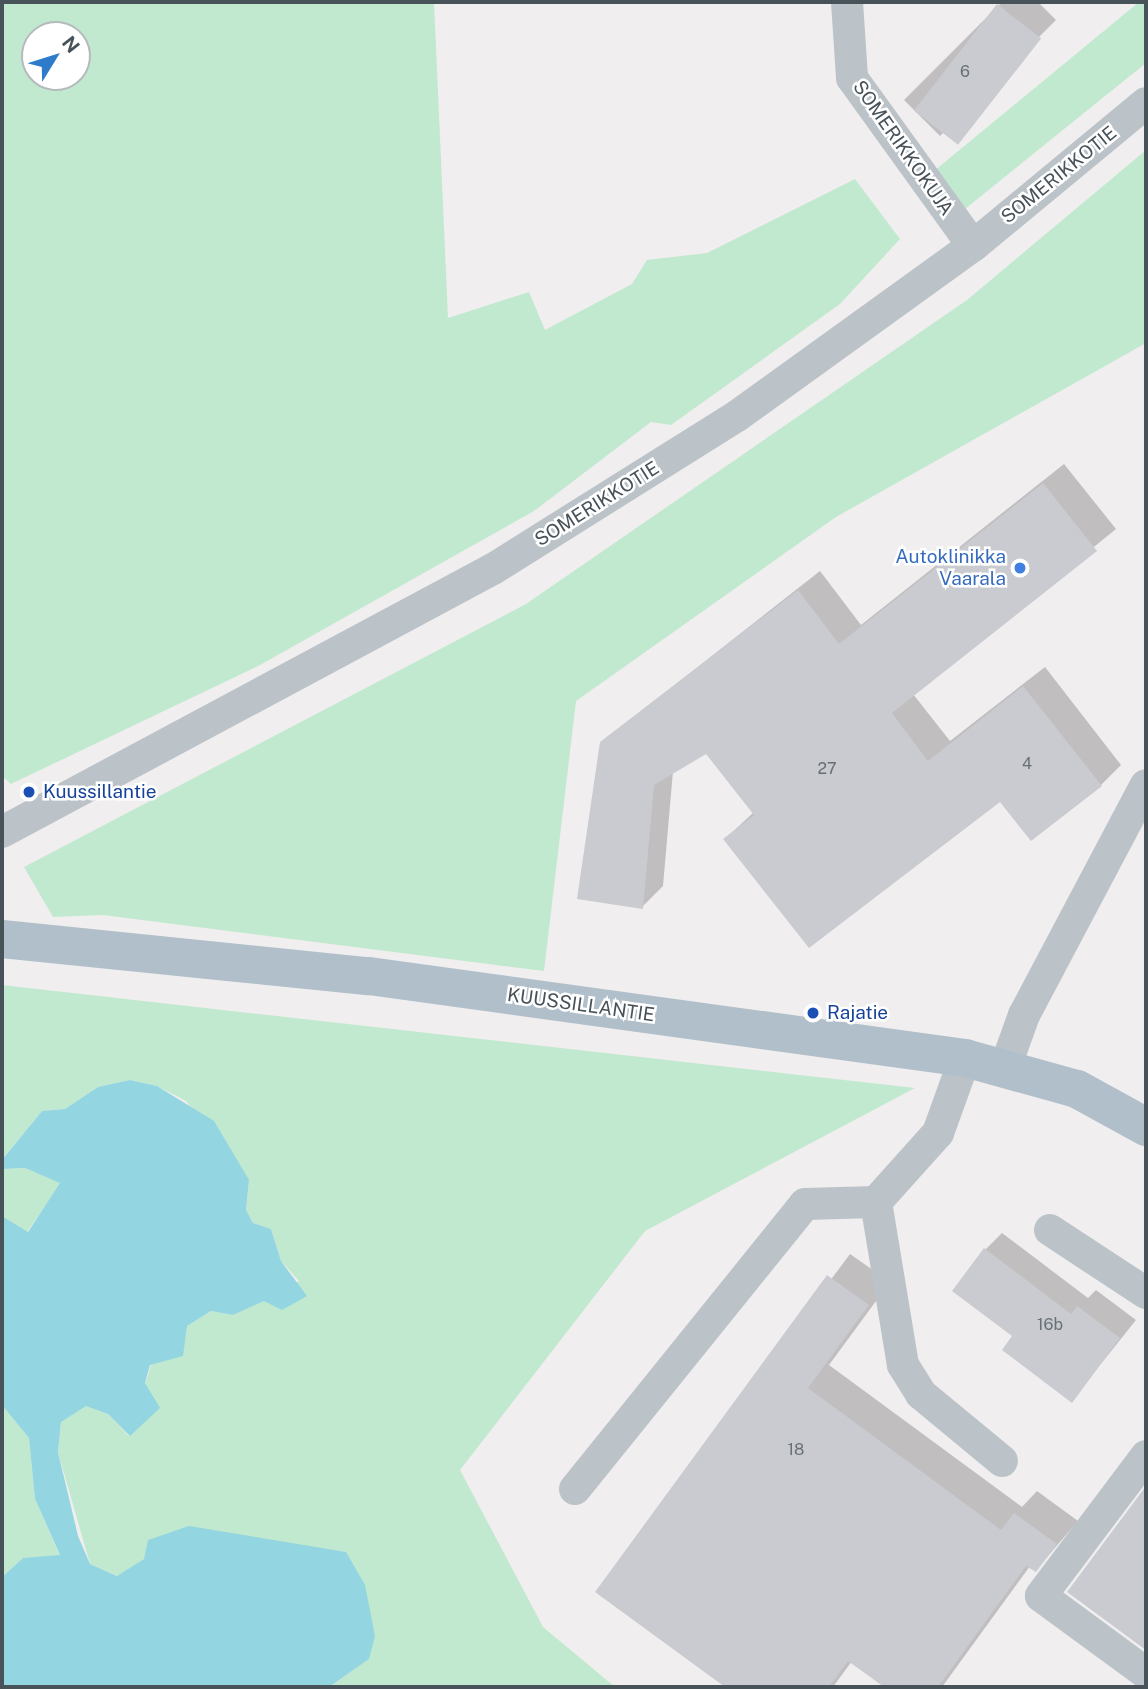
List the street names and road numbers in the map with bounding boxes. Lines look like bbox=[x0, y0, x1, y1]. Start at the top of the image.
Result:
street label: SOMERIKKOKUJA bbox=[848, 76, 958, 220]
street label: SOMERIKKOTIE bbox=[997, 121, 1121, 229]
street label: SOMERIKKOTIE bbox=[531, 457, 663, 551]
street label: KUUSSILLANTIE bbox=[506, 983, 656, 1027]

